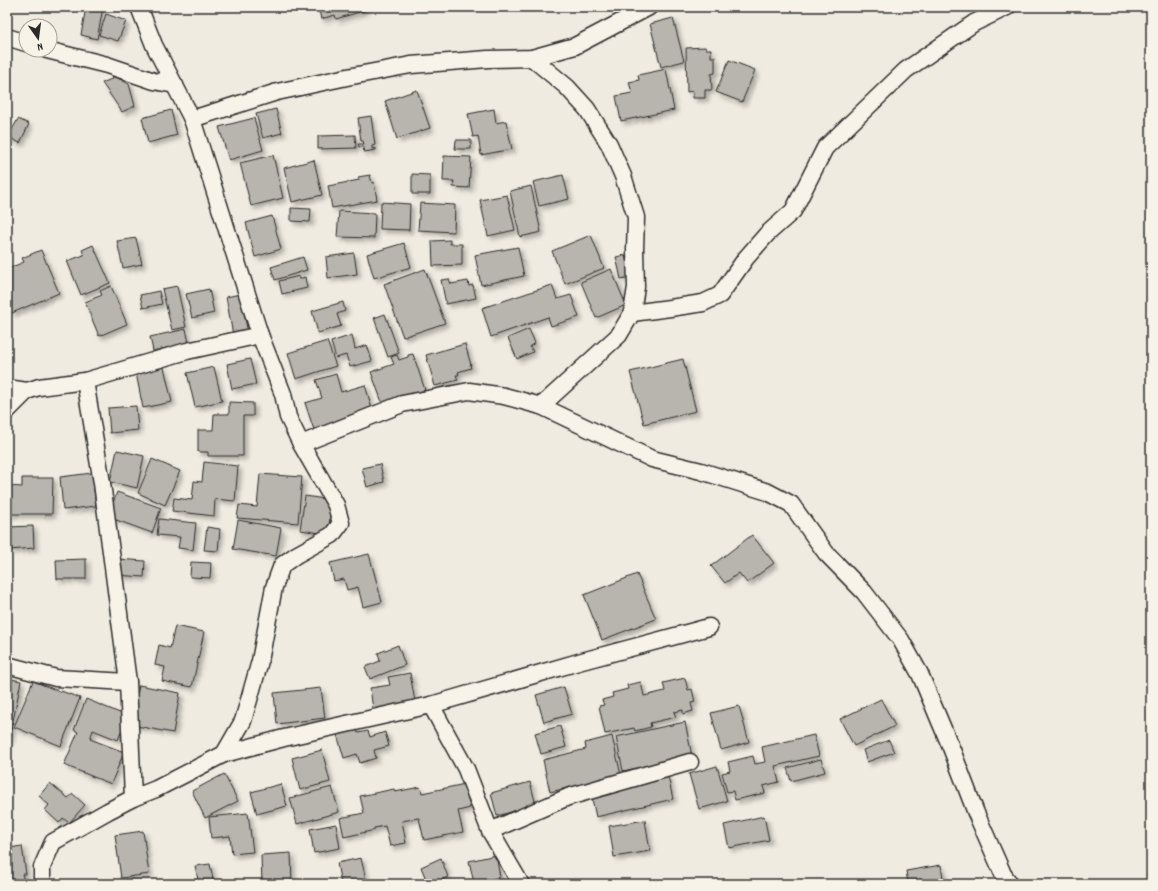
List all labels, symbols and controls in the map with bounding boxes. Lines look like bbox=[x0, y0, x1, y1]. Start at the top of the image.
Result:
north arrow bbox=[18, 18, 58, 58]
text: N bbox=[35, 37, 45, 54]

